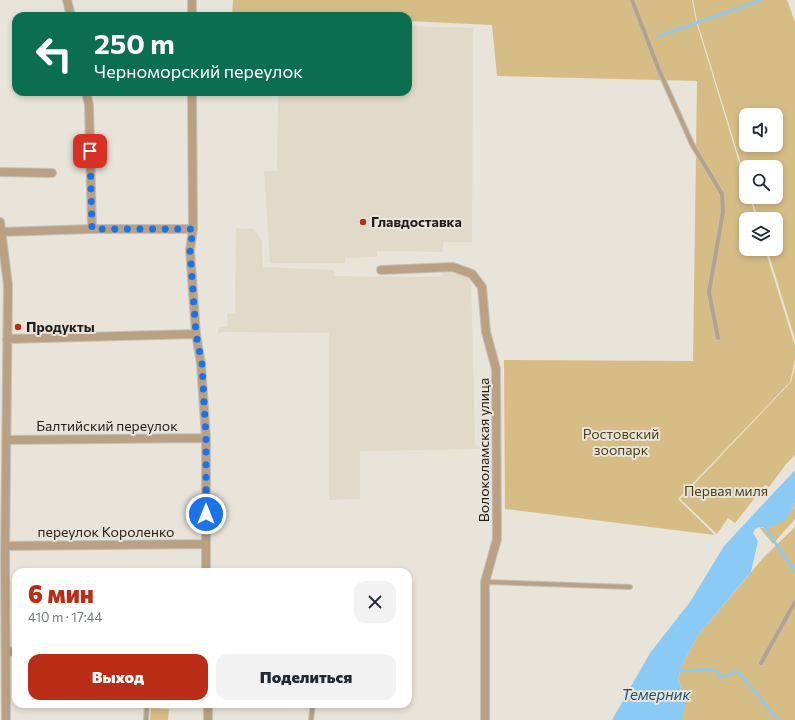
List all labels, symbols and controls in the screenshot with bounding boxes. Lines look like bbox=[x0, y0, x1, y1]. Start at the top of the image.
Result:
text: 250 m bbox=[94, 26, 175, 60]
icon: left bbox=[28, 28, 80, 80]
text: Черноморский переулок bbox=[94, 60, 303, 82]
map controls bbox=[739, 108, 783, 256]
button: sound bbox=[739, 108, 783, 152]
pin bbox=[73, 134, 107, 168]
icon: arrive bbox=[79, 140, 101, 162]
button: search bbox=[739, 160, 783, 204]
button: layers bbox=[739, 212, 783, 256]
place label: Главдоставка bbox=[371, 213, 462, 230]
marker: Главдоставка bbox=[358, 217, 368, 227]
place label: Продукты bbox=[26, 318, 95, 335]
marker: Продукты bbox=[13, 322, 23, 332]
street label: Волоколамская улица bbox=[475, 378, 492, 522]
street label: Балтийский переулок bbox=[36, 417, 178, 434]
park label: Ростовский зоопарк bbox=[583, 425, 659, 458]
park label: Первая миля bbox=[684, 482, 768, 499]
position arrow bbox=[185, 493, 227, 535]
street label: переулок Короленко bbox=[38, 523, 174, 540]
text: 6 мин bbox=[28, 579, 94, 608]
button: close bbox=[354, 581, 396, 623]
text: 410 m · 17:44 bbox=[28, 609, 102, 625]
button: Выход bbox=[28, 654, 208, 700]
button: Поделиться bbox=[216, 654, 396, 700]
water label: Темерник bbox=[622, 685, 691, 703]

